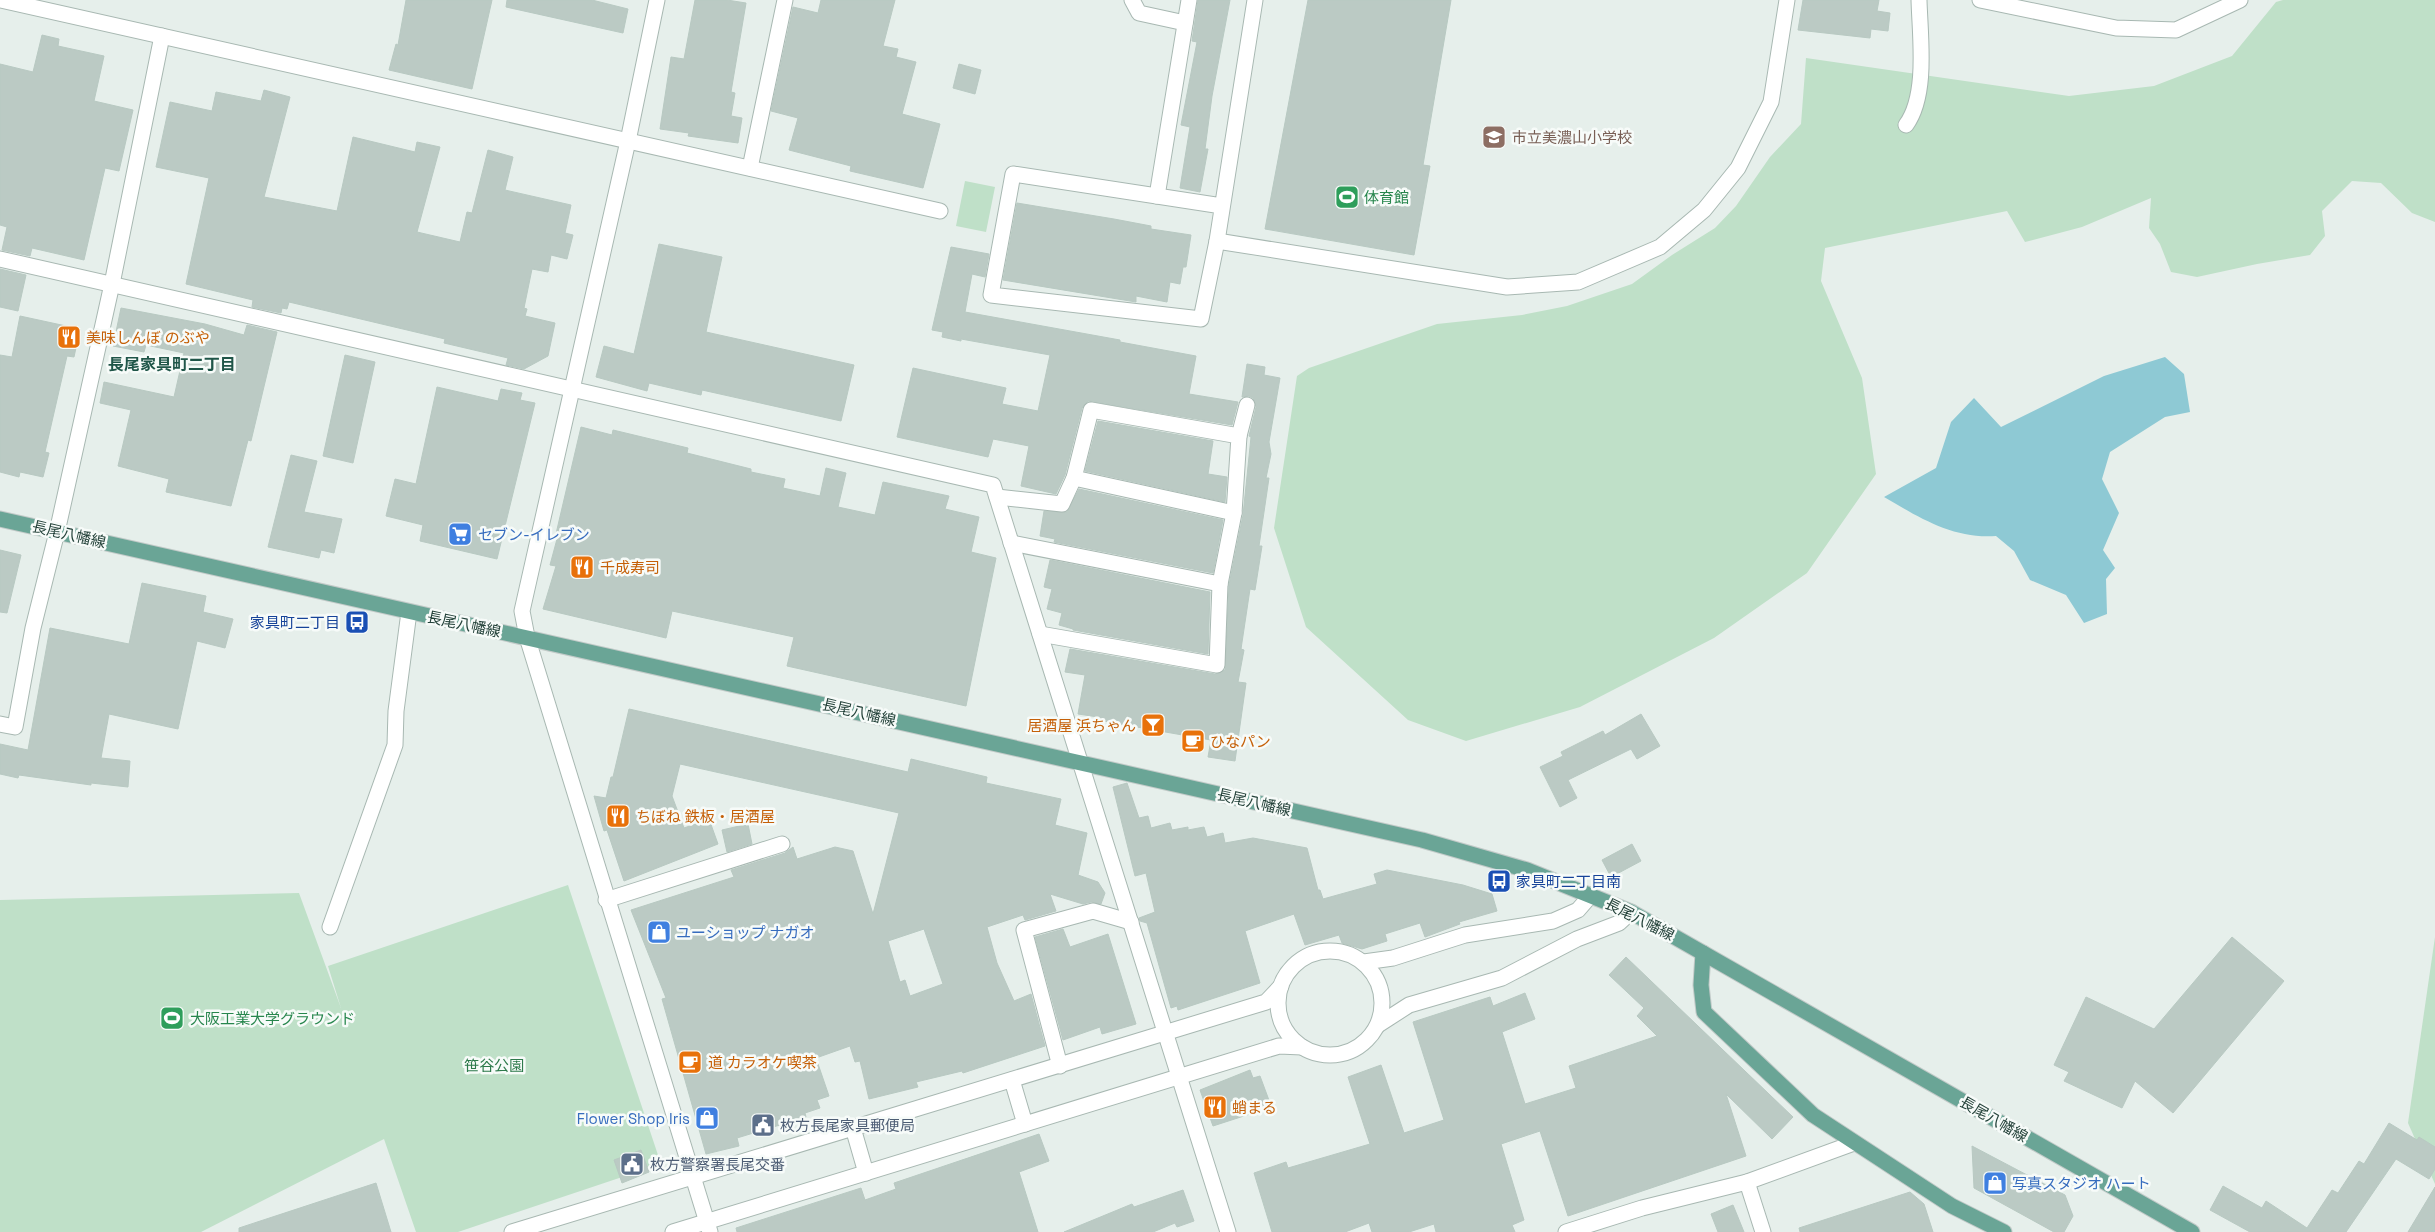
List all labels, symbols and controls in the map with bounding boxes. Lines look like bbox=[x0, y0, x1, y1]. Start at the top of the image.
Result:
school or university icon: 市立美濃山小学校 bbox=[1481, 124, 1507, 150]
place label: 市立美濃山小学校 bbox=[1512, 128, 1632, 147]
sports icon: 体育館 bbox=[1334, 184, 1360, 210]
place label: 体育館 bbox=[1364, 188, 1409, 207]
restaurant icon: 美味しんぼ のぶや bbox=[56, 324, 82, 350]
place label: 美味しんぼ のぶや bbox=[86, 328, 210, 347]
district label: 長尾家具町二丁目 bbox=[108, 354, 236, 375]
street label: 長尾八幡線 bbox=[30, 516, 108, 552]
supermarket icon: セブン-イレブン bbox=[447, 521, 473, 547]
place label: セブン-イレブン bbox=[478, 525, 590, 544]
restaurant icon: 千成寿司 bbox=[569, 554, 595, 580]
place label: 千成寿司 bbox=[600, 558, 660, 577]
street label: 長尾八幡線 bbox=[425, 607, 503, 641]
bus stop icon: 家具町二丁目 bbox=[344, 609, 370, 635]
place label: 家具町二丁目 bbox=[250, 613, 340, 632]
street label: 長尾八幡線 bbox=[820, 694, 898, 730]
bar icon: 居酒屋 浜ちゃん bbox=[1140, 712, 1166, 738]
place label: 居酒屋 浜ちゃん bbox=[1027, 716, 1136, 735]
cafe icon: ひなパン bbox=[1180, 728, 1206, 754]
place label: ひなパン bbox=[1210, 732, 1271, 751]
street label: 長尾八幡線 bbox=[1215, 784, 1293, 820]
restaurant icon: ちぼね 鉄板・居酒屋 bbox=[605, 803, 631, 829]
place label: ちぼね 鉄板・居酒屋 bbox=[636, 807, 775, 826]
bus stop icon: 家具町二丁目南 bbox=[1486, 868, 1512, 894]
place label: 家具町二丁目南 bbox=[1516, 872, 1621, 891]
street label: 長尾八幡線 bbox=[1602, 894, 1678, 944]
shop icon: ユーショップ ナガオ bbox=[646, 919, 672, 945]
place label: ユーショップ ナガオ bbox=[676, 923, 815, 942]
sports icon: 大阪工業大学グラウンド bbox=[159, 1005, 185, 1031]
place label: 大阪工業大学グラウンド bbox=[190, 1009, 355, 1028]
cafe icon: 道 カラオケ喫茶 bbox=[677, 1049, 703, 1075]
place label: 道 カラオケ喫茶 bbox=[708, 1053, 817, 1072]
park label: 笹谷公園 bbox=[464, 1056, 524, 1075]
street label: 長尾八幡線 bbox=[1957, 1092, 2031, 1146]
restaurant icon: 蛸まる bbox=[1202, 1094, 1228, 1120]
place label: 蛸まる bbox=[1232, 1098, 1277, 1117]
shop icon: Flower Shop Iris bbox=[694, 1105, 720, 1131]
place label: Flower Shop Iris bbox=[577, 1109, 690, 1128]
public building icon: 枚方長尾家具郵便局 bbox=[750, 1112, 776, 1138]
place label: 枚方長尾家具郵便局 bbox=[780, 1116, 915, 1135]
public building icon: 枚方警察署長尾交番 bbox=[619, 1151, 645, 1177]
place label: 枚方警察署長尾交番 bbox=[650, 1155, 785, 1174]
shop icon: 写真スタジオ ハート bbox=[1982, 1170, 2008, 1196]
place label: 写真スタジオ ハート bbox=[2012, 1174, 2151, 1193]

